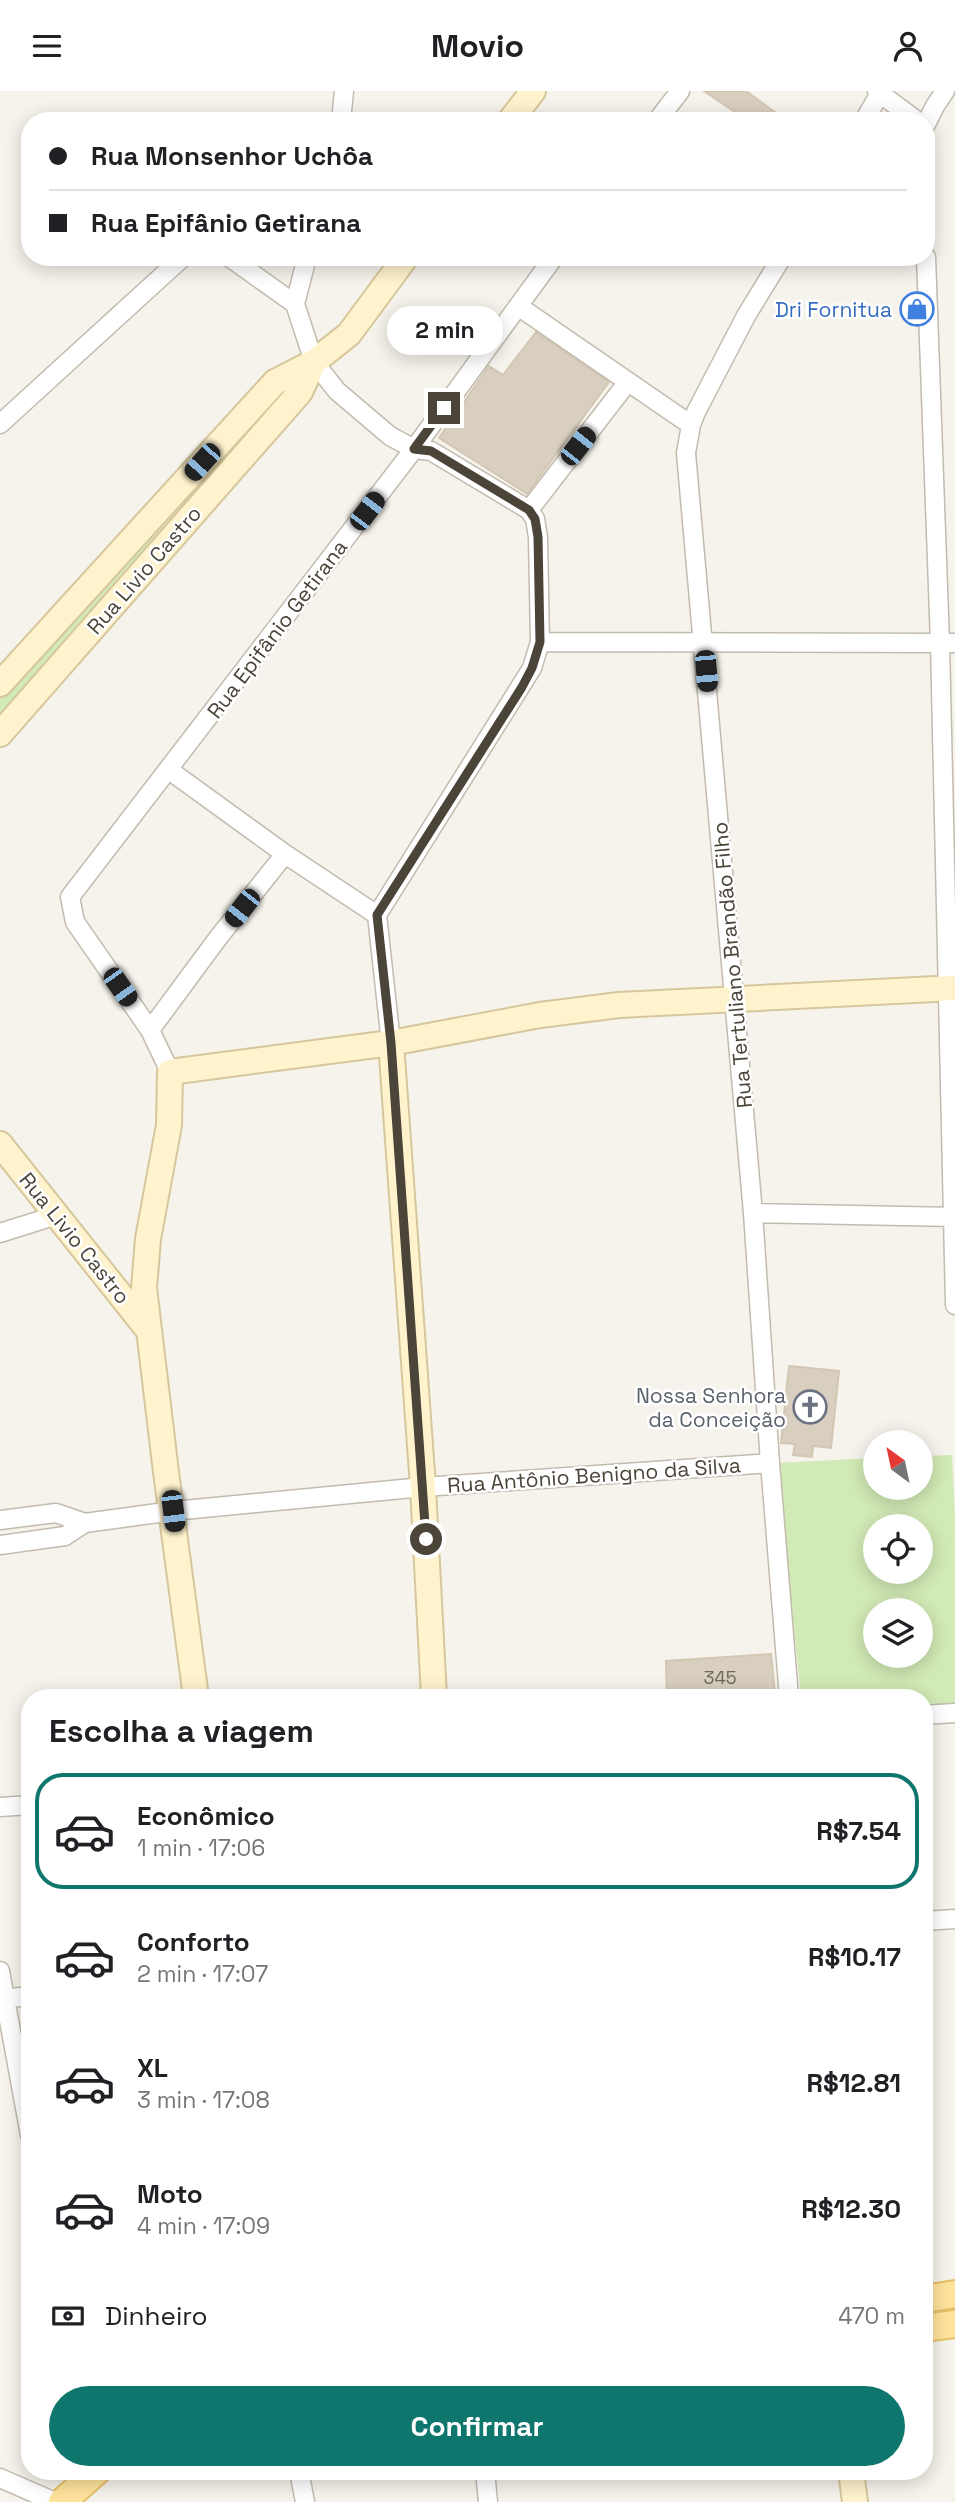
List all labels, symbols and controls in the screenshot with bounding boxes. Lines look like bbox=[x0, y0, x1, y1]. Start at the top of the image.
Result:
text: Movio bbox=[431, 26, 524, 66]
icon: menu bbox=[28, 27, 66, 65]
icon: person bbox=[889, 27, 927, 65]
text: Rua Monsenhor Uchôa bbox=[91, 139, 373, 173]
text: Rua Epifânio Getirana bbox=[91, 206, 361, 240]
shop icon: Dri Fornitua bbox=[898, 290, 936, 328]
place label: Dri Fornitua bbox=[775, 296, 892, 323]
callout: 2 min bbox=[386, 307, 502, 355]
text: 2 min bbox=[415, 315, 475, 345]
route end bbox=[428, 392, 460, 424]
car bbox=[557, 423, 600, 469]
car bbox=[181, 439, 224, 485]
car bbox=[346, 488, 389, 534]
street label: Rua Livio Castro bbox=[81, 500, 207, 640]
street label: Rua Epifânio Getirana bbox=[201, 534, 353, 724]
car bbox=[694, 649, 719, 693]
street label: Rua Tertuliano Brandão Filho bbox=[706, 821, 758, 1109]
car bbox=[221, 885, 264, 931]
car bbox=[100, 964, 141, 1010]
street label: Rua Livio Castro bbox=[14, 1167, 136, 1309]
place label: Nossa Senhora da Conceição bbox=[636, 1382, 786, 1433]
church icon: Nossa Senhora da Conceição bbox=[791, 1388, 829, 1426]
north arrow bbox=[863, 1430, 933, 1500]
map controls bbox=[863, 1430, 933, 1668]
street label: Rua Antônio Benigno da Silva bbox=[446, 1451, 742, 1499]
car bbox=[161, 1489, 186, 1533]
button: locate bbox=[863, 1514, 933, 1584]
route start bbox=[410, 1523, 442, 1555]
button: layers bbox=[863, 1598, 933, 1668]
house number: 345 bbox=[704, 1666, 736, 1689]
text: Escolha a viagem bbox=[49, 1711, 314, 1751]
text: Econômico bbox=[137, 1799, 275, 1833]
icon: car bbox=[53, 1800, 116, 1863]
text: R$7.54 bbox=[816, 1814, 901, 1848]
text: 1 min · 17:06 bbox=[137, 1833, 265, 1863]
text: Conforto bbox=[137, 1925, 250, 1959]
icon: car bbox=[53, 1926, 116, 1989]
text: R$10.17 bbox=[808, 1940, 901, 1974]
text: 2 min · 17:07 bbox=[137, 1959, 268, 1989]
text: XL bbox=[137, 2051, 168, 2085]
icon: car bbox=[53, 2052, 116, 2115]
text: R$12.81 bbox=[807, 2066, 901, 2100]
text: 3 min · 17:08 bbox=[137, 2085, 270, 2115]
text: Moto bbox=[137, 2177, 203, 2211]
icon: car bbox=[53, 2178, 116, 2241]
text: R$12.30 bbox=[801, 2192, 901, 2226]
text: 4 min · 17:09 bbox=[137, 2211, 270, 2241]
icon: cash bbox=[49, 2297, 87, 2335]
text: Dinheiro bbox=[105, 2299, 208, 2333]
text: 470 m bbox=[838, 2301, 905, 2331]
button: Confirmar bbox=[49, 2386, 905, 2466]

